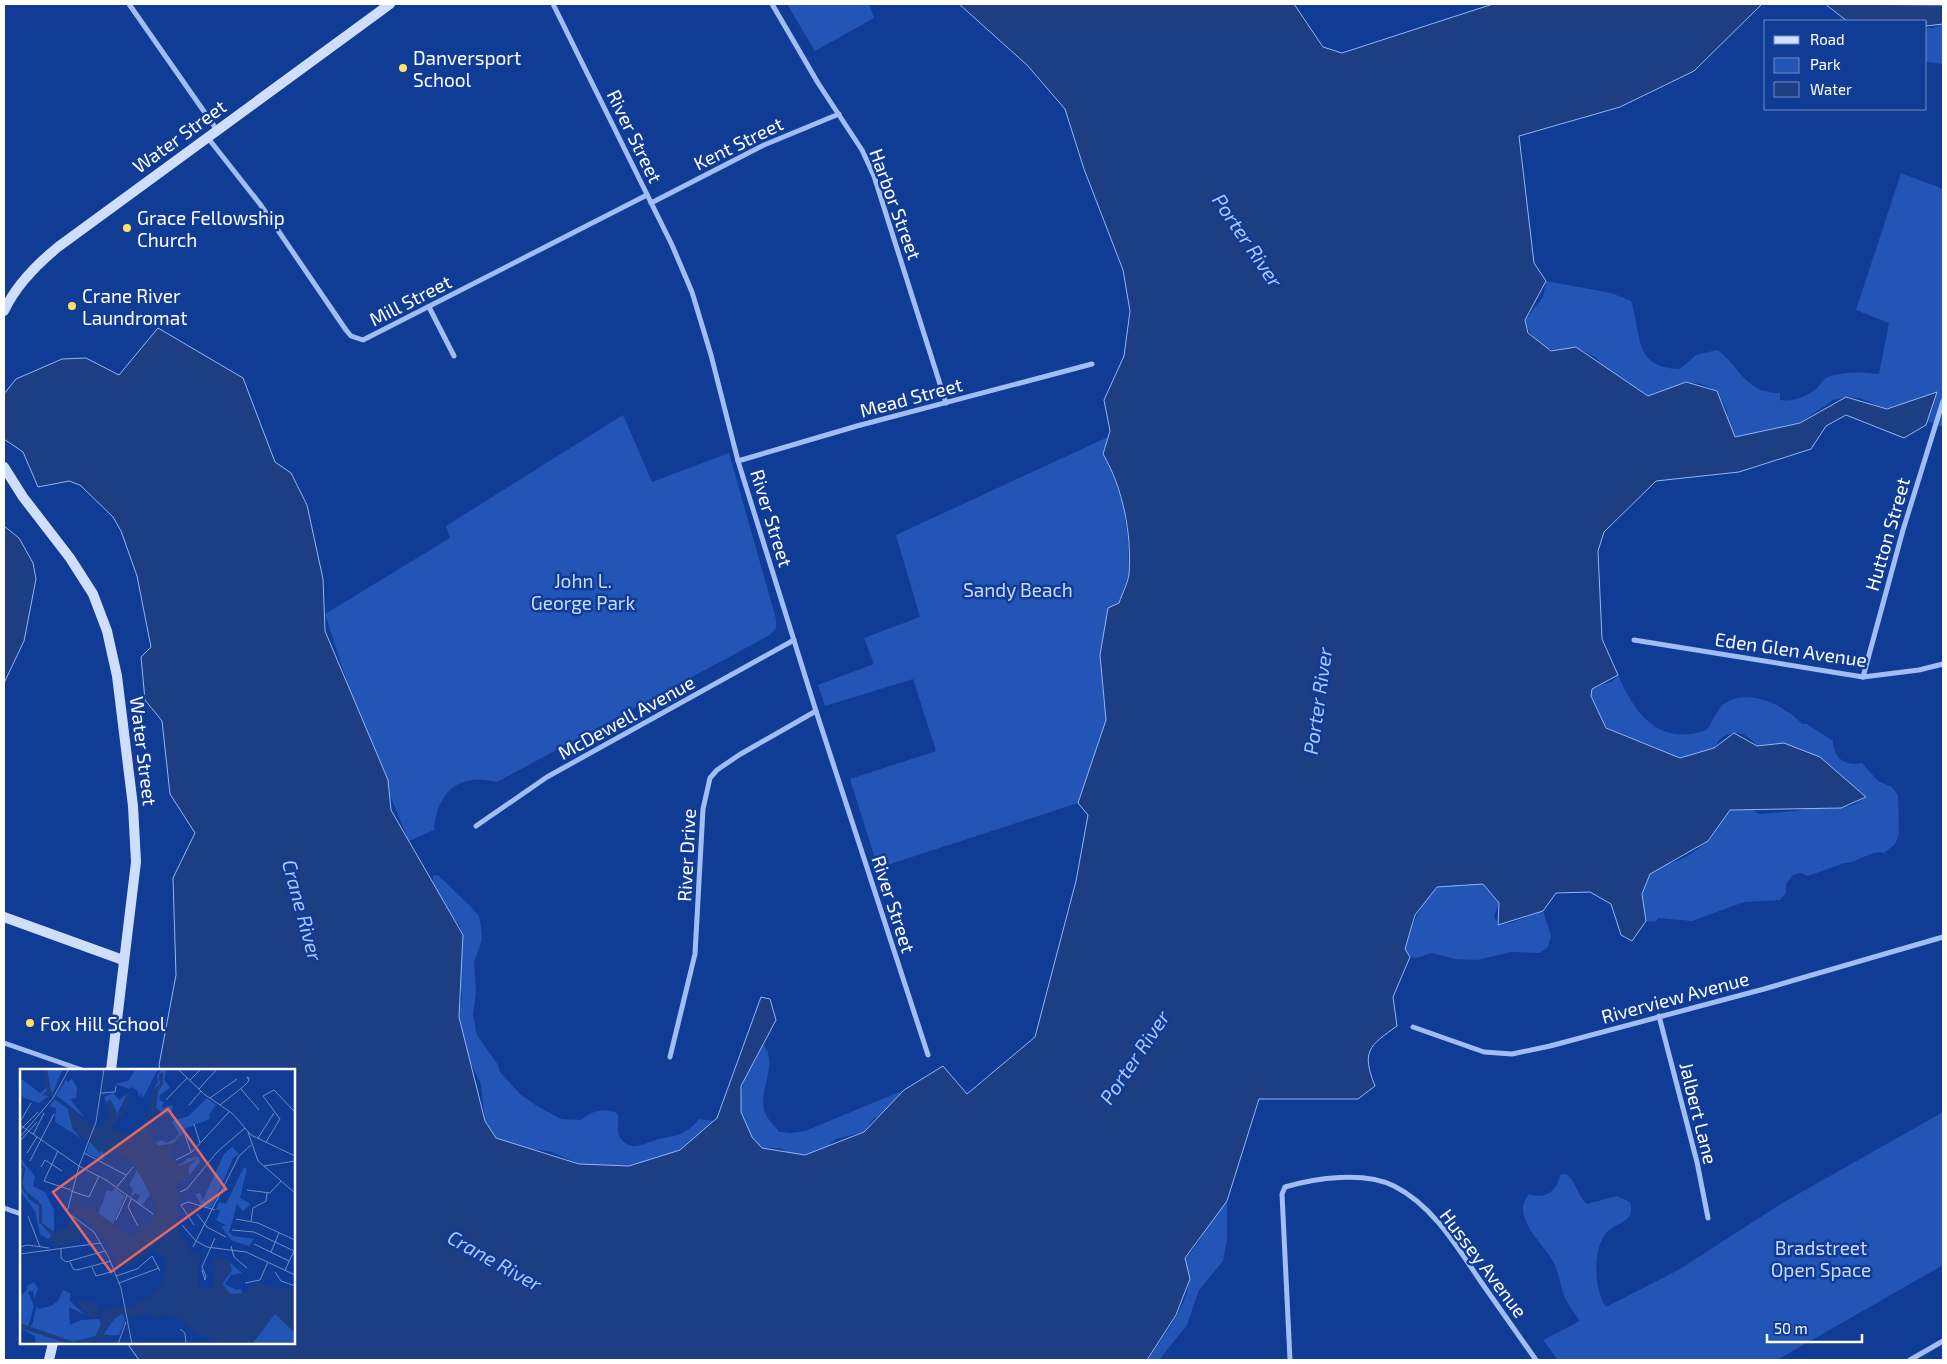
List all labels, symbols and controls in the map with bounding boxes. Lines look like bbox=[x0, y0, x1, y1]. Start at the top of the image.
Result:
legend bbox=[1764, 20, 1927, 110]
text: Road bbox=[1810, 30, 1845, 48]
place label: Danversport School bbox=[413, 46, 521, 91]
text: Park bbox=[1810, 55, 1841, 73]
marker: Danversport School bbox=[397, 62, 409, 74]
text: Water bbox=[1810, 80, 1852, 98]
street label: River Street bbox=[603, 86, 667, 186]
street label: Water Street bbox=[128, 94, 230, 178]
street label: Kent Street bbox=[690, 112, 786, 174]
street label: Harbor Street bbox=[865, 145, 927, 263]
water label: Porter River bbox=[1208, 189, 1289, 292]
place label: Grace Fellowship Church bbox=[137, 206, 285, 251]
marker: Grace Fellowship Church bbox=[121, 222, 133, 234]
street label: Mill Street bbox=[365, 269, 455, 331]
place label: Crane River Laundromat bbox=[82, 284, 187, 329]
marker: Crane River Laundromat bbox=[66, 300, 78, 312]
street label: Mead Street bbox=[857, 372, 965, 422]
street label: River Street bbox=[746, 466, 798, 570]
street label: Hutton Street bbox=[1860, 475, 1914, 593]
park label: John L. George Park bbox=[531, 569, 635, 614]
park label: Sandy Beach bbox=[963, 578, 1073, 601]
street label: Eden Glen Avenue bbox=[1714, 627, 1868, 671]
water label: Porter River bbox=[1298, 645, 1337, 756]
street label: McDewell Avenue bbox=[554, 670, 698, 764]
street label: Water Street bbox=[126, 695, 162, 807]
street label: River Drive bbox=[672, 808, 700, 902]
street label: River Street bbox=[867, 852, 921, 956]
water label: Crane River bbox=[278, 857, 328, 964]
street label: Riverview Avenue bbox=[1599, 966, 1751, 1028]
water label: Porter River bbox=[1094, 1005, 1175, 1108]
place label: Fox Hill School bbox=[40, 1012, 166, 1035]
marker: Fox Hill School bbox=[24, 1017, 36, 1029]
street label: Jalbert Lane bbox=[1675, 1060, 1723, 1166]
inset map bbox=[20, 1069, 295, 1344]
street label: Hussey Avenue bbox=[1436, 1204, 1532, 1322]
water label: Crane River bbox=[444, 1224, 547, 1296]
park label: Bradstreet Open Space bbox=[1771, 1236, 1871, 1281]
scale bar bbox=[1767, 1312, 1862, 1344]
text: 50 m bbox=[1774, 1319, 1808, 1337]

